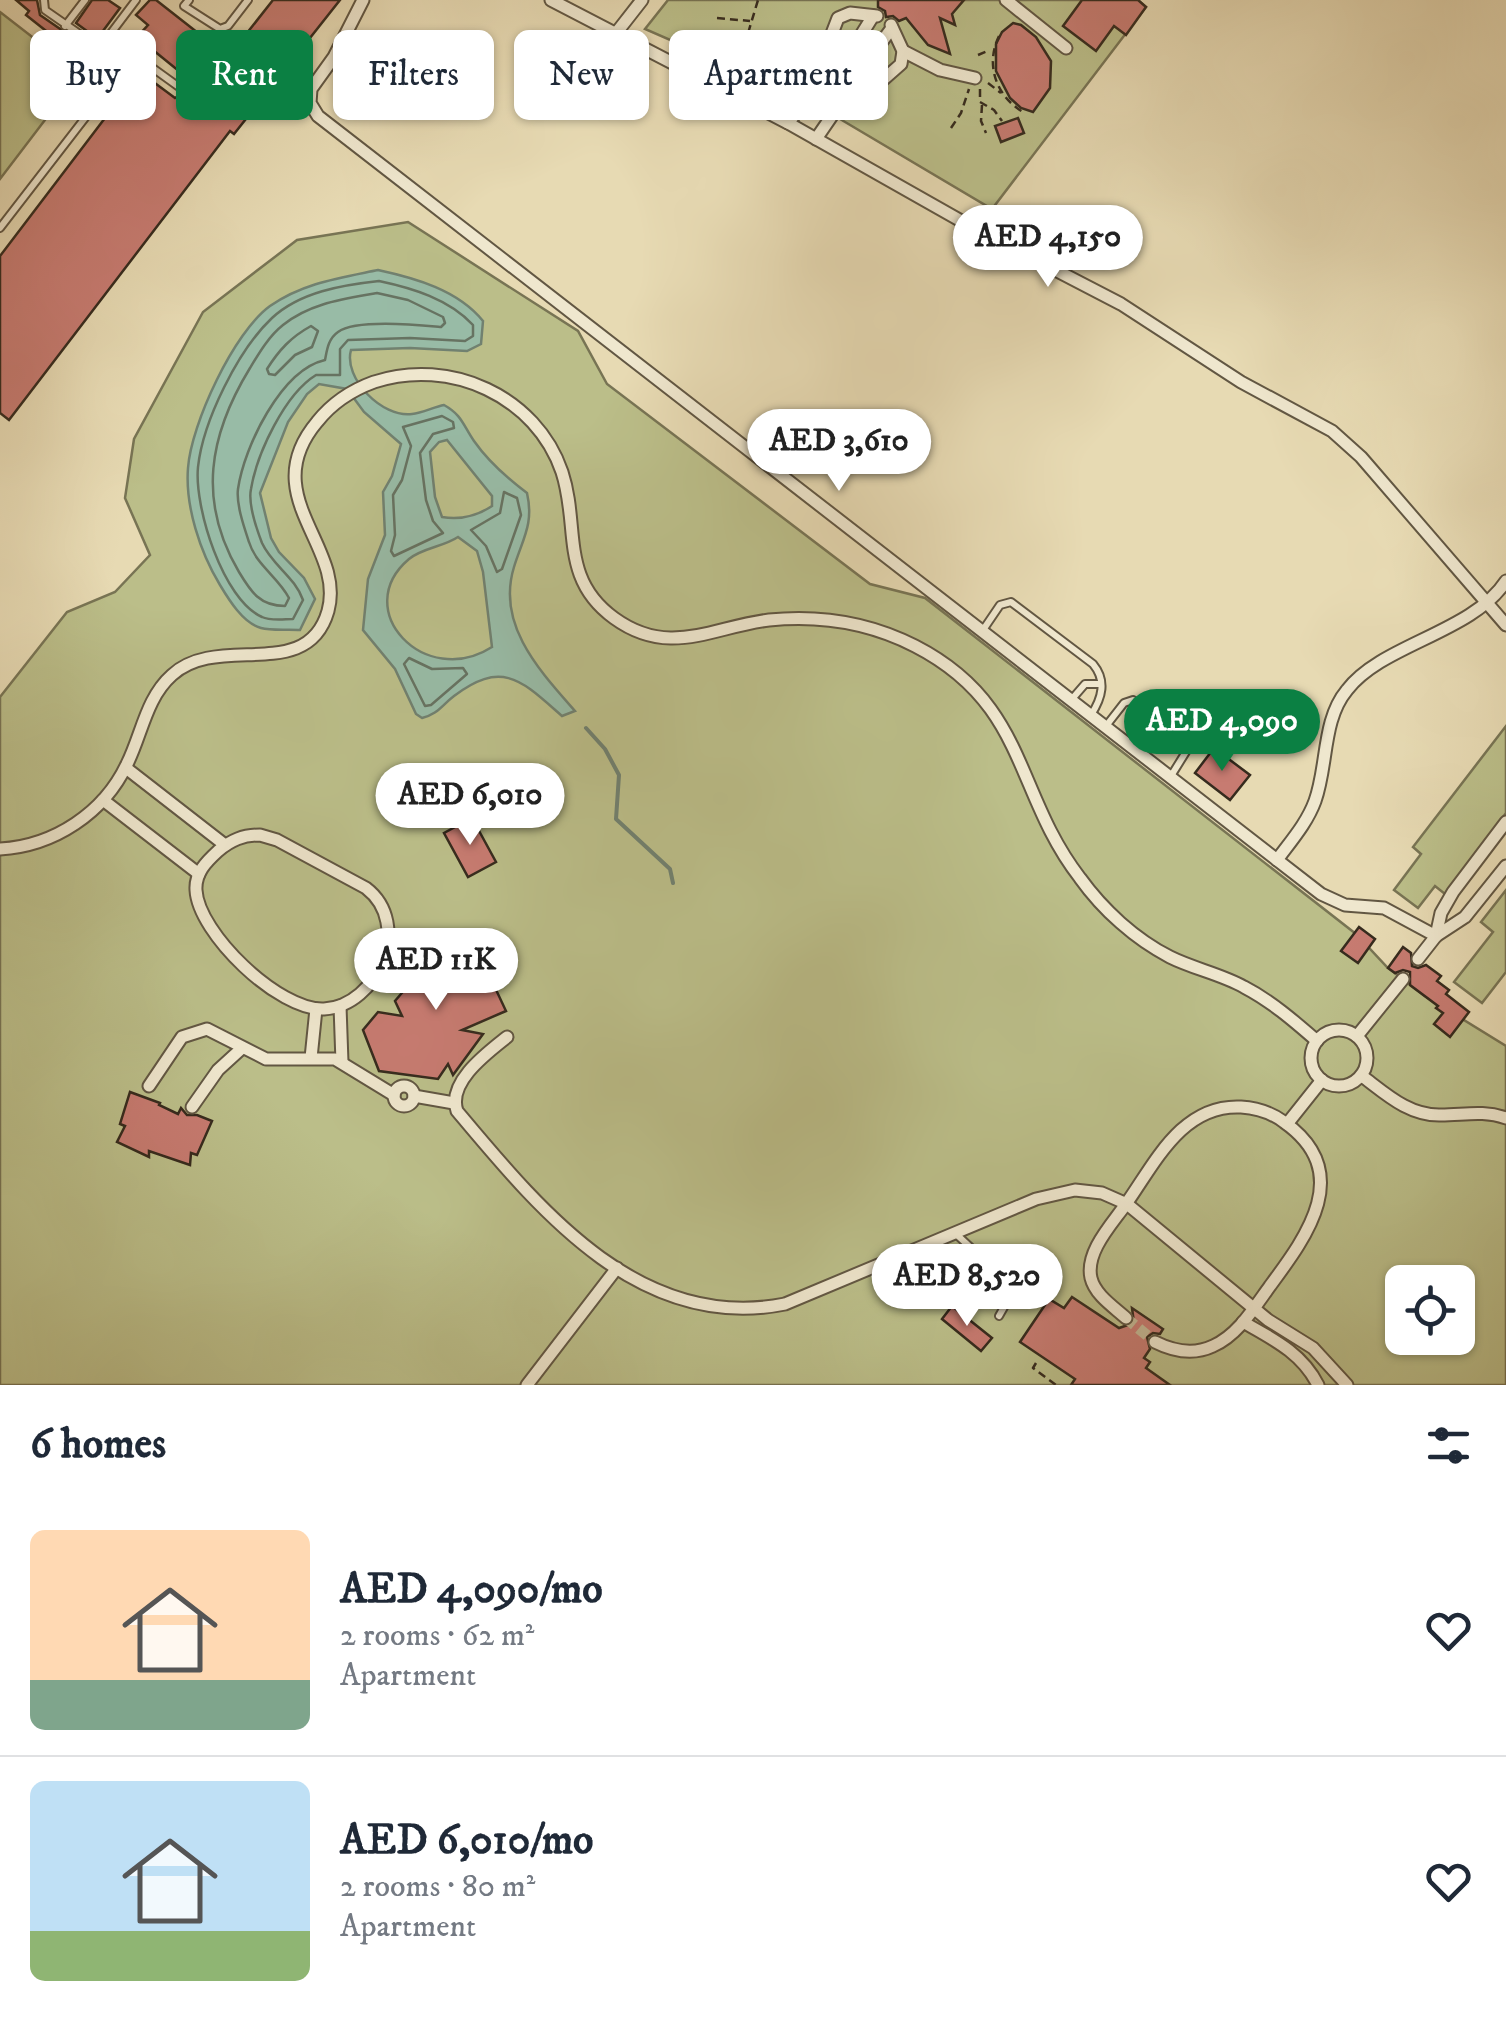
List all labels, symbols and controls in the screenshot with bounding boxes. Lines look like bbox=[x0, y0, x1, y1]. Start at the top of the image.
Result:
chip: Buy bbox=[30, 30, 156, 120]
chip: Rent bbox=[176, 30, 313, 120]
chip: Filters bbox=[333, 30, 494, 120]
chip: New bbox=[514, 30, 649, 120]
chip: Apartment bbox=[669, 30, 888, 120]
pin: AED 4,150 bbox=[934, 205, 1162, 290]
text: AED 4,150 bbox=[975, 217, 1121, 257]
pin: AED 3,610 bbox=[725, 409, 953, 494]
text: AED 3,610 bbox=[769, 421, 909, 461]
pin: AED 4,090 bbox=[1108, 689, 1336, 774]
text: AED 4,090 bbox=[1146, 701, 1298, 741]
pin: AED 6,010 bbox=[356, 763, 584, 848]
text: AED 6,010 bbox=[398, 775, 542, 815]
pin: AED 11K bbox=[344, 928, 528, 1013]
text: AED 11K bbox=[376, 940, 496, 980]
pin: AED 8,520 bbox=[853, 1244, 1081, 1329]
text: AED 8,520 bbox=[894, 1256, 1040, 1296]
map controls bbox=[1385, 1265, 1475, 1355]
button: locate bbox=[1385, 1265, 1475, 1355]
icon: filters bbox=[1421, 1418, 1476, 1473]
text: 6 homes bbox=[30, 1419, 166, 1471]
text: AED 4,090/mo bbox=[340, 1564, 603, 1616]
icon: home bbox=[110, 1570, 230, 1690]
icon: heart bbox=[1421, 1603, 1476, 1658]
text: 2 rooms · 62 m² bbox=[340, 1616, 534, 1656]
text: Apartment bbox=[340, 1656, 476, 1696]
text: AED 6,010/mo bbox=[340, 1815, 594, 1867]
icon: home bbox=[110, 1821, 230, 1941]
icon: heart bbox=[1421, 1854, 1476, 1909]
text: 2 rooms · 80 m² bbox=[340, 1867, 535, 1907]
text: Apartment bbox=[340, 1907, 476, 1947]

